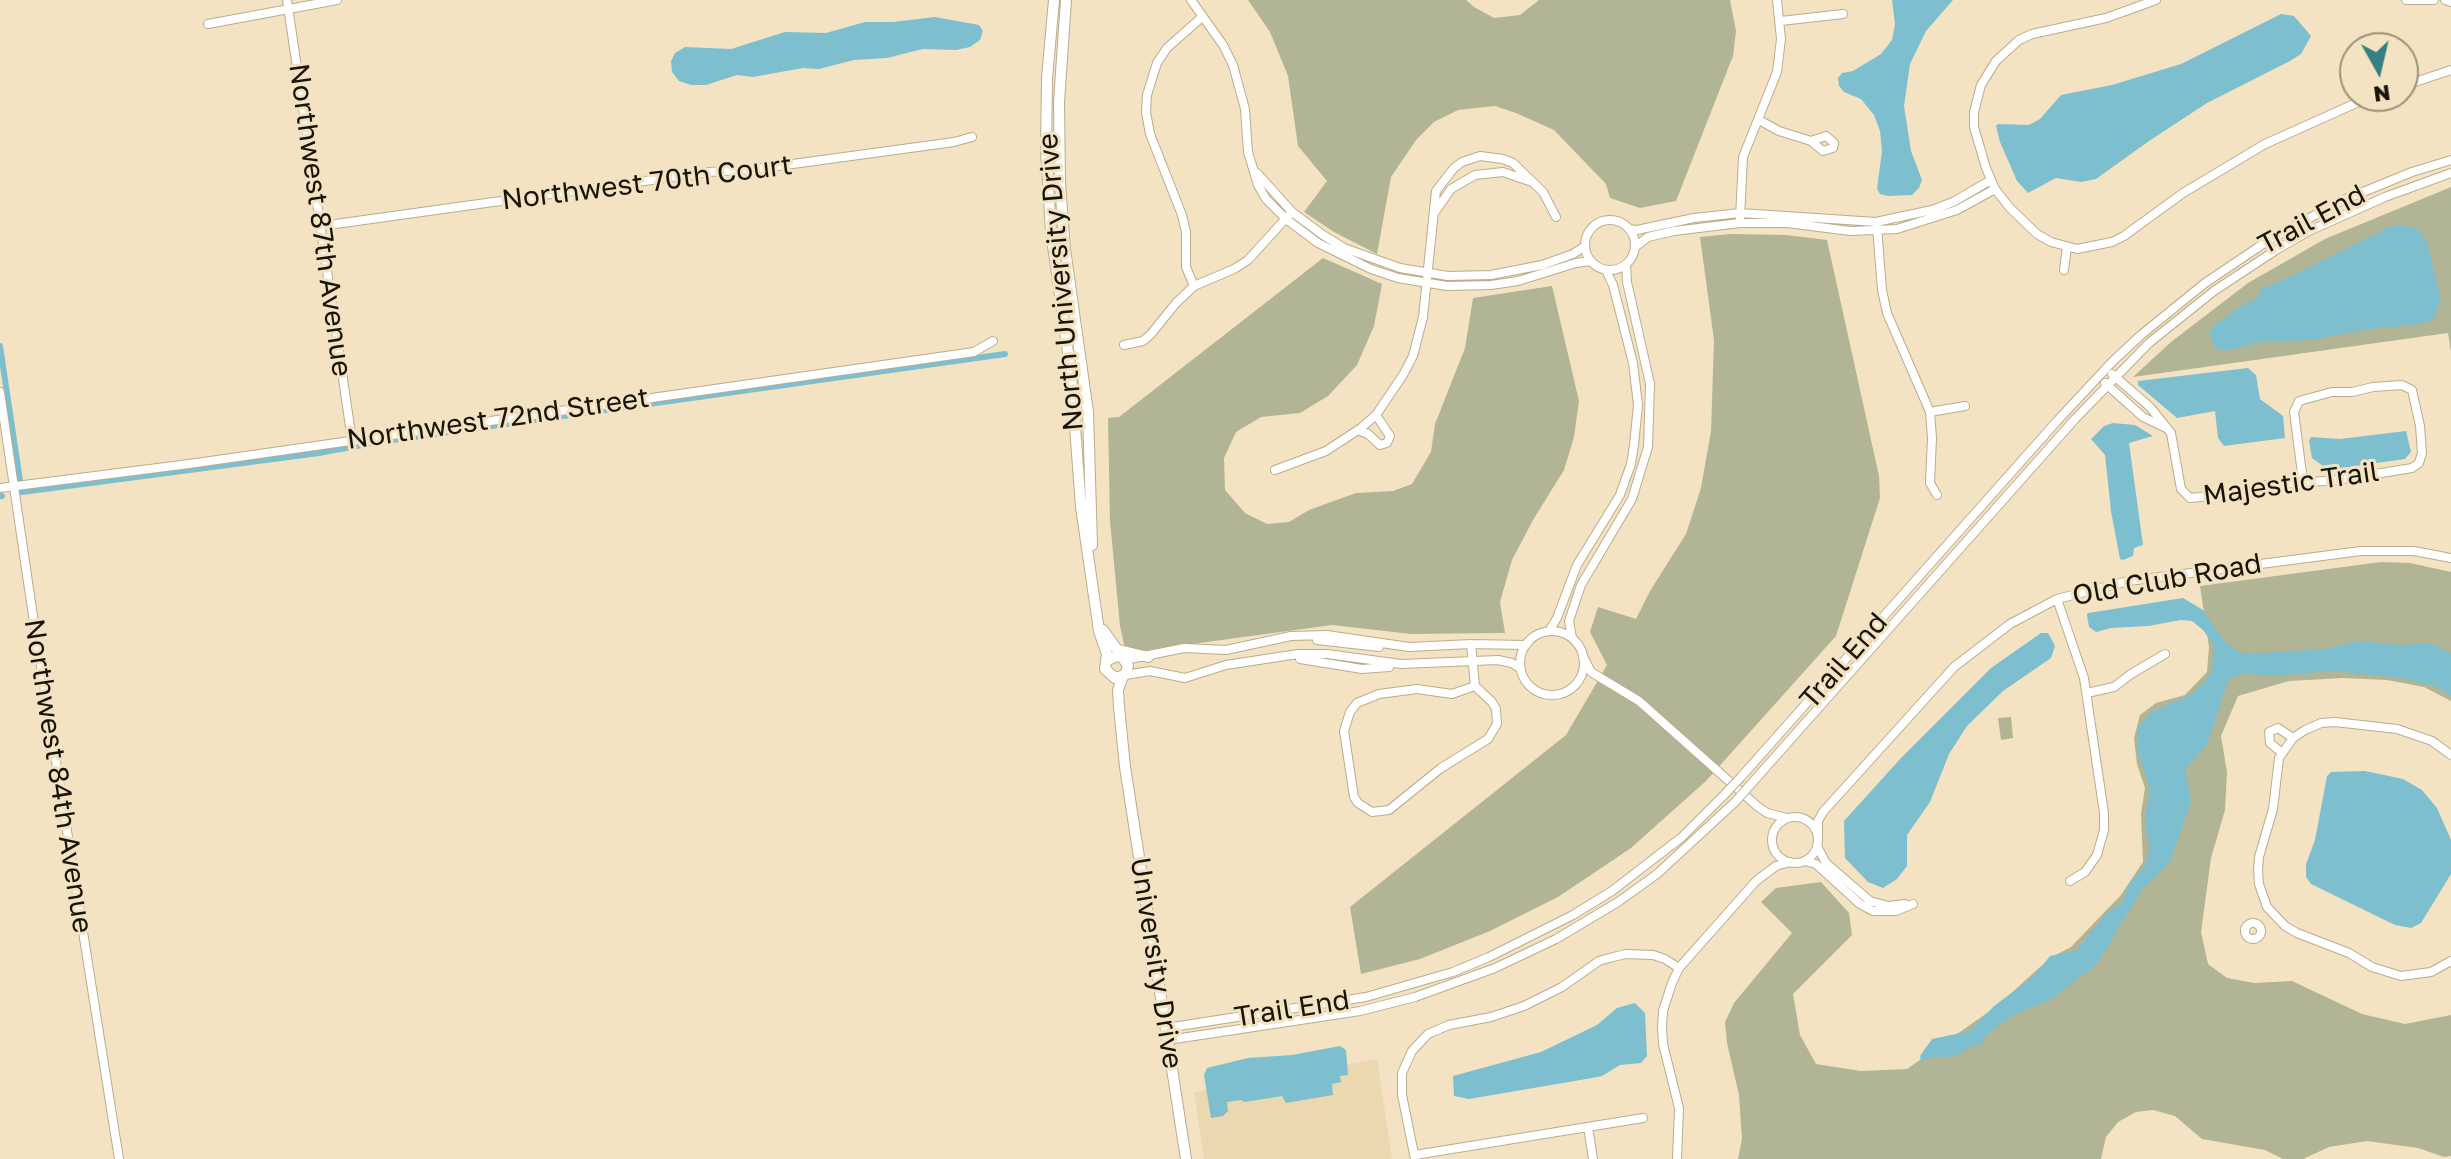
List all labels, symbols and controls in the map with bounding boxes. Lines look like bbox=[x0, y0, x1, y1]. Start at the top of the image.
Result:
north arrow bbox=[2339, 32, 2419, 112]
street label: Northwest 87th Avenue bbox=[281, 61, 359, 379]
text: N bbox=[2372, 80, 2392, 109]
street label: North University Drive bbox=[1031, 132, 1091, 432]
street label: Northwest 70th Court bbox=[500, 149, 794, 217]
street label: Trail End bbox=[2253, 178, 2371, 262]
street label: Northwest 72nd Street bbox=[345, 381, 651, 457]
street label: Majestic Trail bbox=[2201, 455, 2381, 513]
street label: Old Club Road bbox=[2070, 547, 2264, 613]
street label: Trail End bbox=[1793, 606, 1895, 716]
street label: Northwest 84th Avenue bbox=[17, 616, 99, 936]
street label: University Drive bbox=[1123, 855, 1189, 1071]
street label: Trail End bbox=[1232, 983, 1352, 1035]

